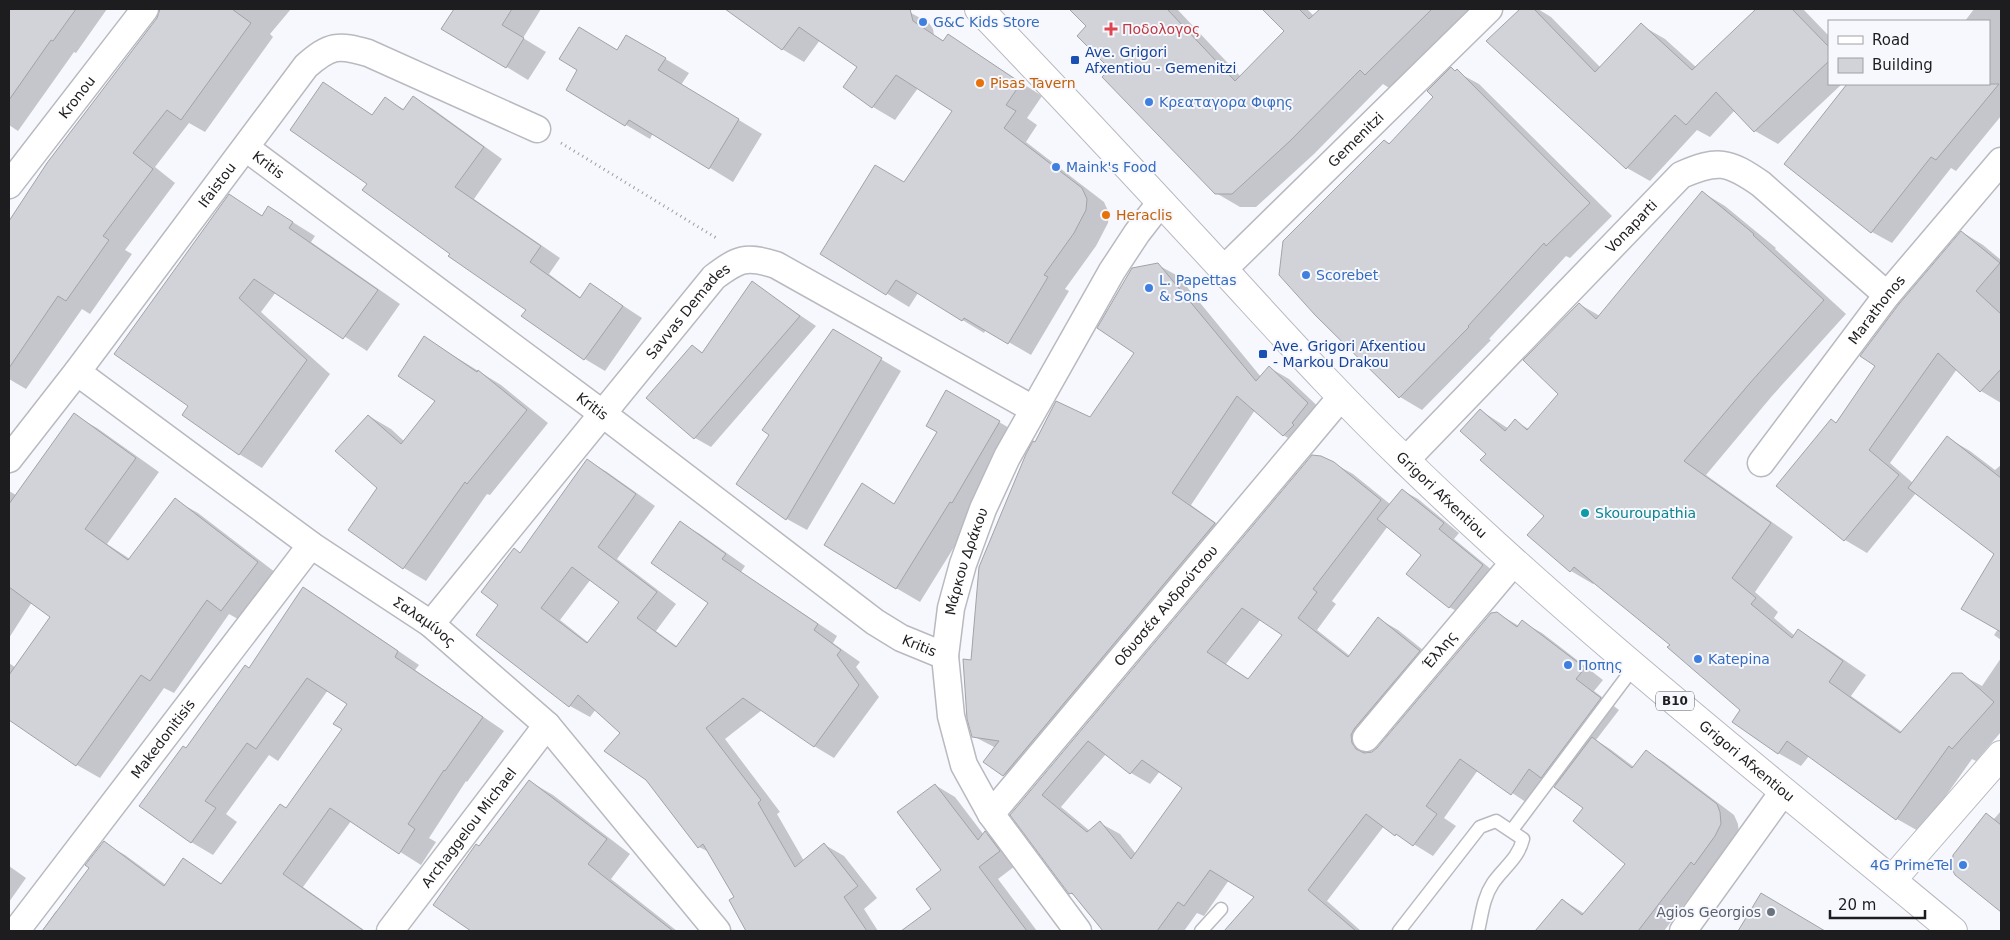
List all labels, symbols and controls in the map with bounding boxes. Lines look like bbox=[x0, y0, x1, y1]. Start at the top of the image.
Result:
place label: G&C Kids Store bbox=[933, 14, 1040, 30]
marker: G&C Kids Store bbox=[917, 16, 929, 28]
legend bbox=[1828, 20, 1990, 85]
place label: Ποδολογος bbox=[1122, 21, 1200, 37]
marker: Ποδολογος bbox=[1104, 22, 1118, 36]
text: Road bbox=[1872, 31, 1910, 49]
place label: Ave. Grigori Afxentiou - Gemenitzi bbox=[1085, 44, 1236, 76]
marker: Ave. Grigori Afxentiou - Gemenitzi bbox=[1069, 54, 1081, 66]
text: Building bbox=[1872, 56, 1933, 74]
street label: Kronou bbox=[55, 73, 98, 122]
place label: Pisas Tavern bbox=[990, 75, 1076, 91]
marker: Pisas Tavern bbox=[974, 77, 986, 89]
place label: Κρεαταγορα Φιφης bbox=[1159, 94, 1293, 110]
marker: Κρεαταγορα Φιφης bbox=[1143, 96, 1155, 108]
street label: Gemenitzi bbox=[1325, 109, 1387, 170]
street label: Kritis bbox=[249, 148, 287, 182]
street label: Ifaistou bbox=[195, 159, 239, 211]
place label: Maink's Food bbox=[1066, 159, 1157, 175]
marker: Maink's Food bbox=[1050, 161, 1062, 173]
street label: Vonaparti bbox=[1602, 197, 1660, 256]
place label: Heraclis bbox=[1116, 207, 1172, 223]
marker: Heraclis bbox=[1100, 209, 1112, 221]
street label: Savvas Demades bbox=[643, 260, 733, 362]
place label: Scorebet bbox=[1316, 267, 1379, 283]
marker: Scorebet bbox=[1300, 269, 1312, 281]
place label: L. Papettas & Sons bbox=[1159, 272, 1236, 304]
street label: Marathonos bbox=[1845, 272, 1908, 347]
marker: L. Papettas & Sons bbox=[1143, 282, 1155, 294]
place label: Ave. Grigori Afxentiou - Markou Drakou bbox=[1273, 338, 1426, 370]
marker: Ave. Grigori Afxentiou - Markou Drakou bbox=[1257, 348, 1269, 360]
street label: Kritis bbox=[573, 389, 611, 423]
street label: Grigori Afxentiou bbox=[1393, 448, 1490, 541]
street label: Μάρκου Δράκου bbox=[942, 505, 991, 616]
place label: Skouroupathia bbox=[1595, 505, 1696, 521]
marker: Skouroupathia bbox=[1579, 507, 1591, 519]
street label: Οδυσσέα Ανδρούτσου bbox=[1111, 542, 1221, 669]
street label: Σαλαμίνος bbox=[390, 593, 459, 650]
street label: Έλλης bbox=[1419, 628, 1460, 673]
street label: Kritis bbox=[900, 631, 939, 660]
place label: Katepina bbox=[1708, 651, 1770, 667]
marker: Katepina bbox=[1692, 653, 1704, 665]
place label: Ποπης bbox=[1578, 657, 1623, 673]
marker: Ποπης bbox=[1562, 659, 1574, 671]
road number: B10 bbox=[1656, 691, 1694, 710]
street label: Makedonitisis bbox=[128, 696, 198, 781]
street label: Grigori Afxentiou bbox=[1696, 717, 1798, 805]
street label: Archaggelou Michael bbox=[418, 765, 519, 891]
place label: 4G PrimeTel bbox=[1870, 857, 1953, 873]
marker: 4G PrimeTel bbox=[1957, 859, 1969, 871]
scale bar bbox=[1830, 888, 1925, 920]
text: 20 m bbox=[1838, 896, 1876, 914]
place label: Agios Georgios bbox=[1656, 904, 1761, 920]
marker: Agios Georgios bbox=[1765, 906, 1777, 918]

